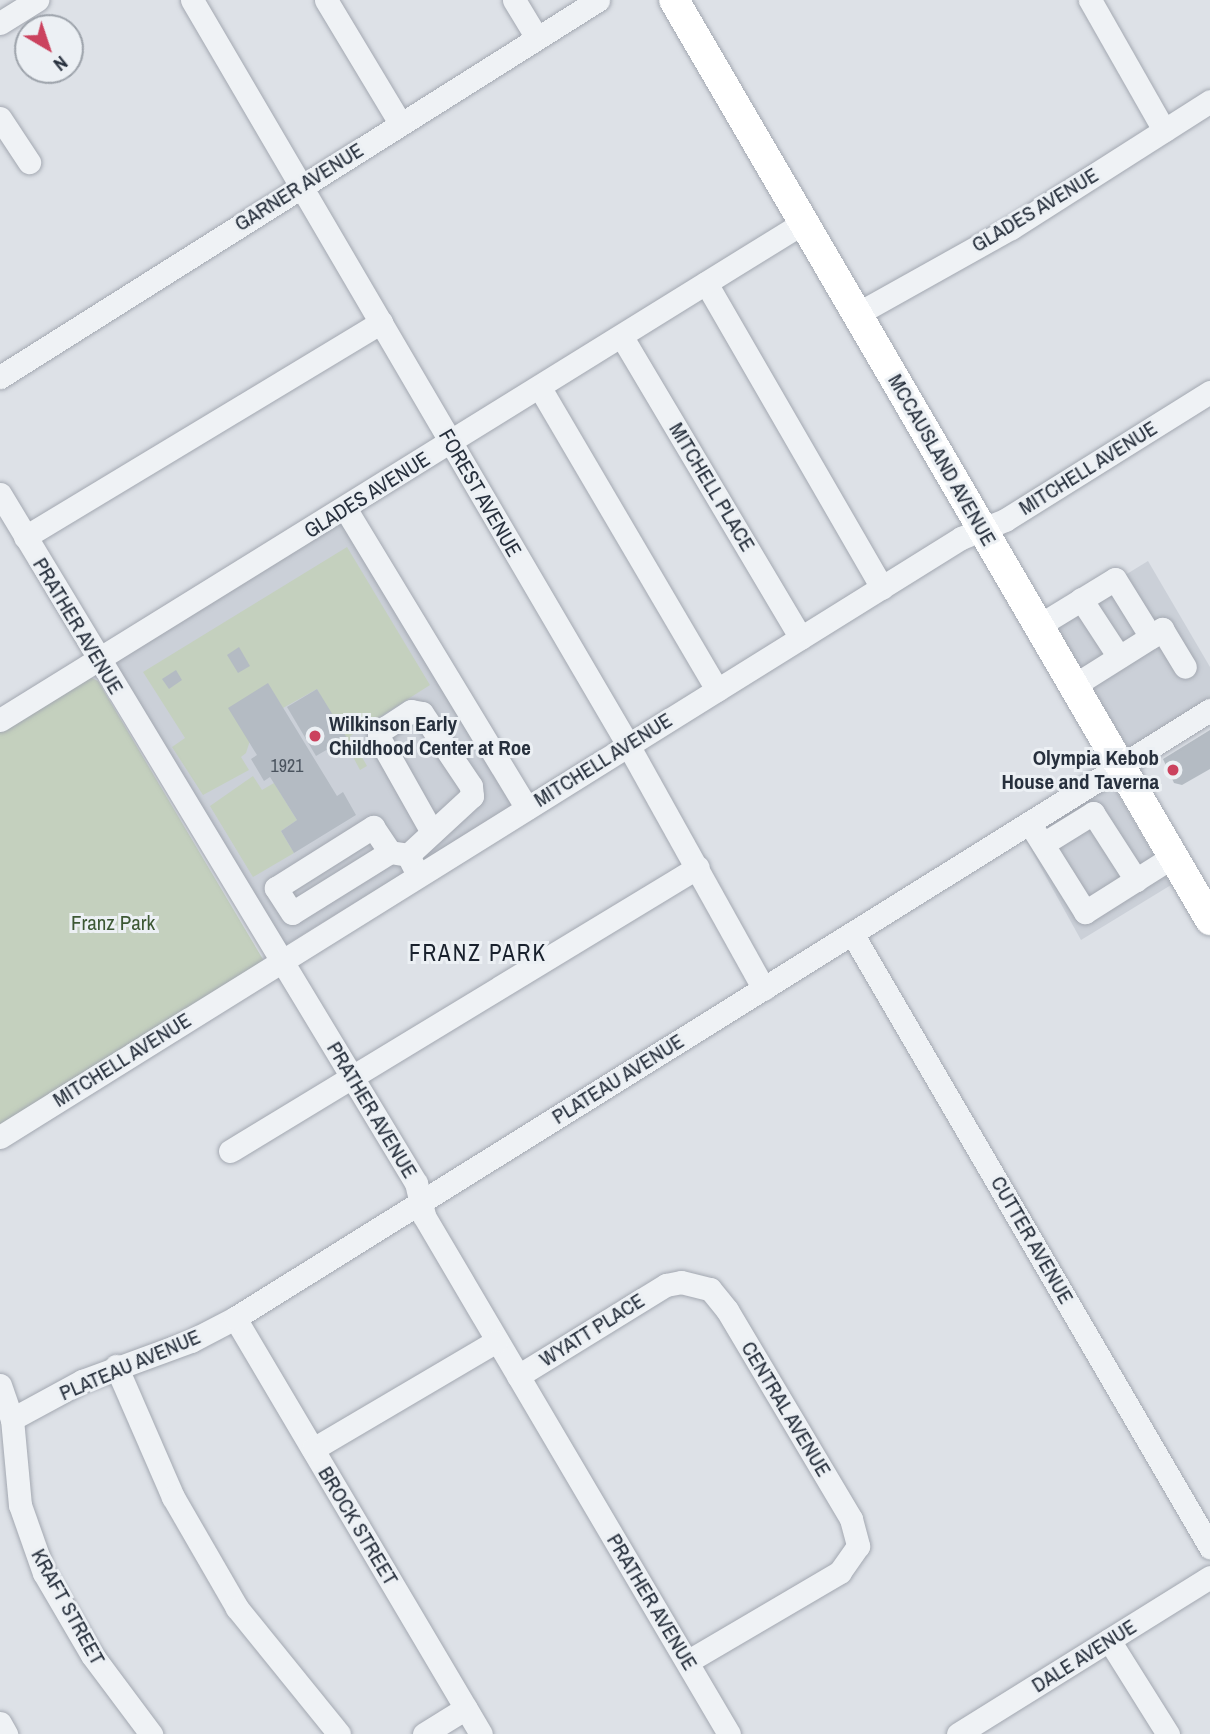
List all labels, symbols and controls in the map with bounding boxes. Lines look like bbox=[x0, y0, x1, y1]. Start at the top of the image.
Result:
north arrow bbox=[14, 14, 84, 84]
text: N bbox=[48, 50, 74, 77]
street label: GARNER AVENUE bbox=[230, 137, 368, 237]
street label: GLADES AVENUE bbox=[967, 162, 1103, 258]
street label: MCCAUSLAND AVENUE bbox=[882, 369, 1002, 551]
street label: MITCHELL AVENUE bbox=[1014, 415, 1162, 521]
street label: MITCHELL PLACE bbox=[663, 418, 761, 556]
street label: FOREST AVENUE bbox=[433, 424, 527, 562]
street label: GLADES AVENUE bbox=[299, 446, 435, 544]
street label: PRATHER AVENUE bbox=[27, 553, 129, 699]
street label: MITCHELL AVENUE bbox=[529, 707, 677, 813]
place label: Wilkinson Early Childhood Center at Roe bbox=[329, 711, 531, 761]
marker: Wilkinson Early Childhood Center at Roe bbox=[307, 728, 323, 744]
place label: Olympia Kebob House and Taverna bbox=[1001, 745, 1159, 795]
house number: 1921 bbox=[271, 755, 303, 777]
marker: Olympia Kebob House and Taverna bbox=[1165, 762, 1181, 778]
park label: Franz Park bbox=[71, 910, 155, 936]
district label: FRANZ PARK bbox=[410, 939, 546, 967]
street label: MITCHELL AVENUE bbox=[48, 1007, 196, 1113]
street label: PLATEAU AVENUE bbox=[547, 1028, 689, 1130]
street label: PRATHER AVENUE bbox=[321, 1037, 423, 1183]
street label: CUTTER AVENUE bbox=[985, 1171, 1079, 1309]
street label: WYATT PLACE bbox=[535, 1288, 649, 1372]
street label: PLATEAU AVENUE bbox=[55, 1324, 205, 1406]
street label: CENTRAL AVENUE bbox=[735, 1336, 837, 1482]
street label: BROCK STREET bbox=[313, 1462, 403, 1590]
street label: PRATHER AVENUE bbox=[601, 1529, 703, 1675]
street label: KRAFT STREET bbox=[26, 1544, 110, 1670]
street label: DALE AVENUE bbox=[1027, 1614, 1141, 1698]

